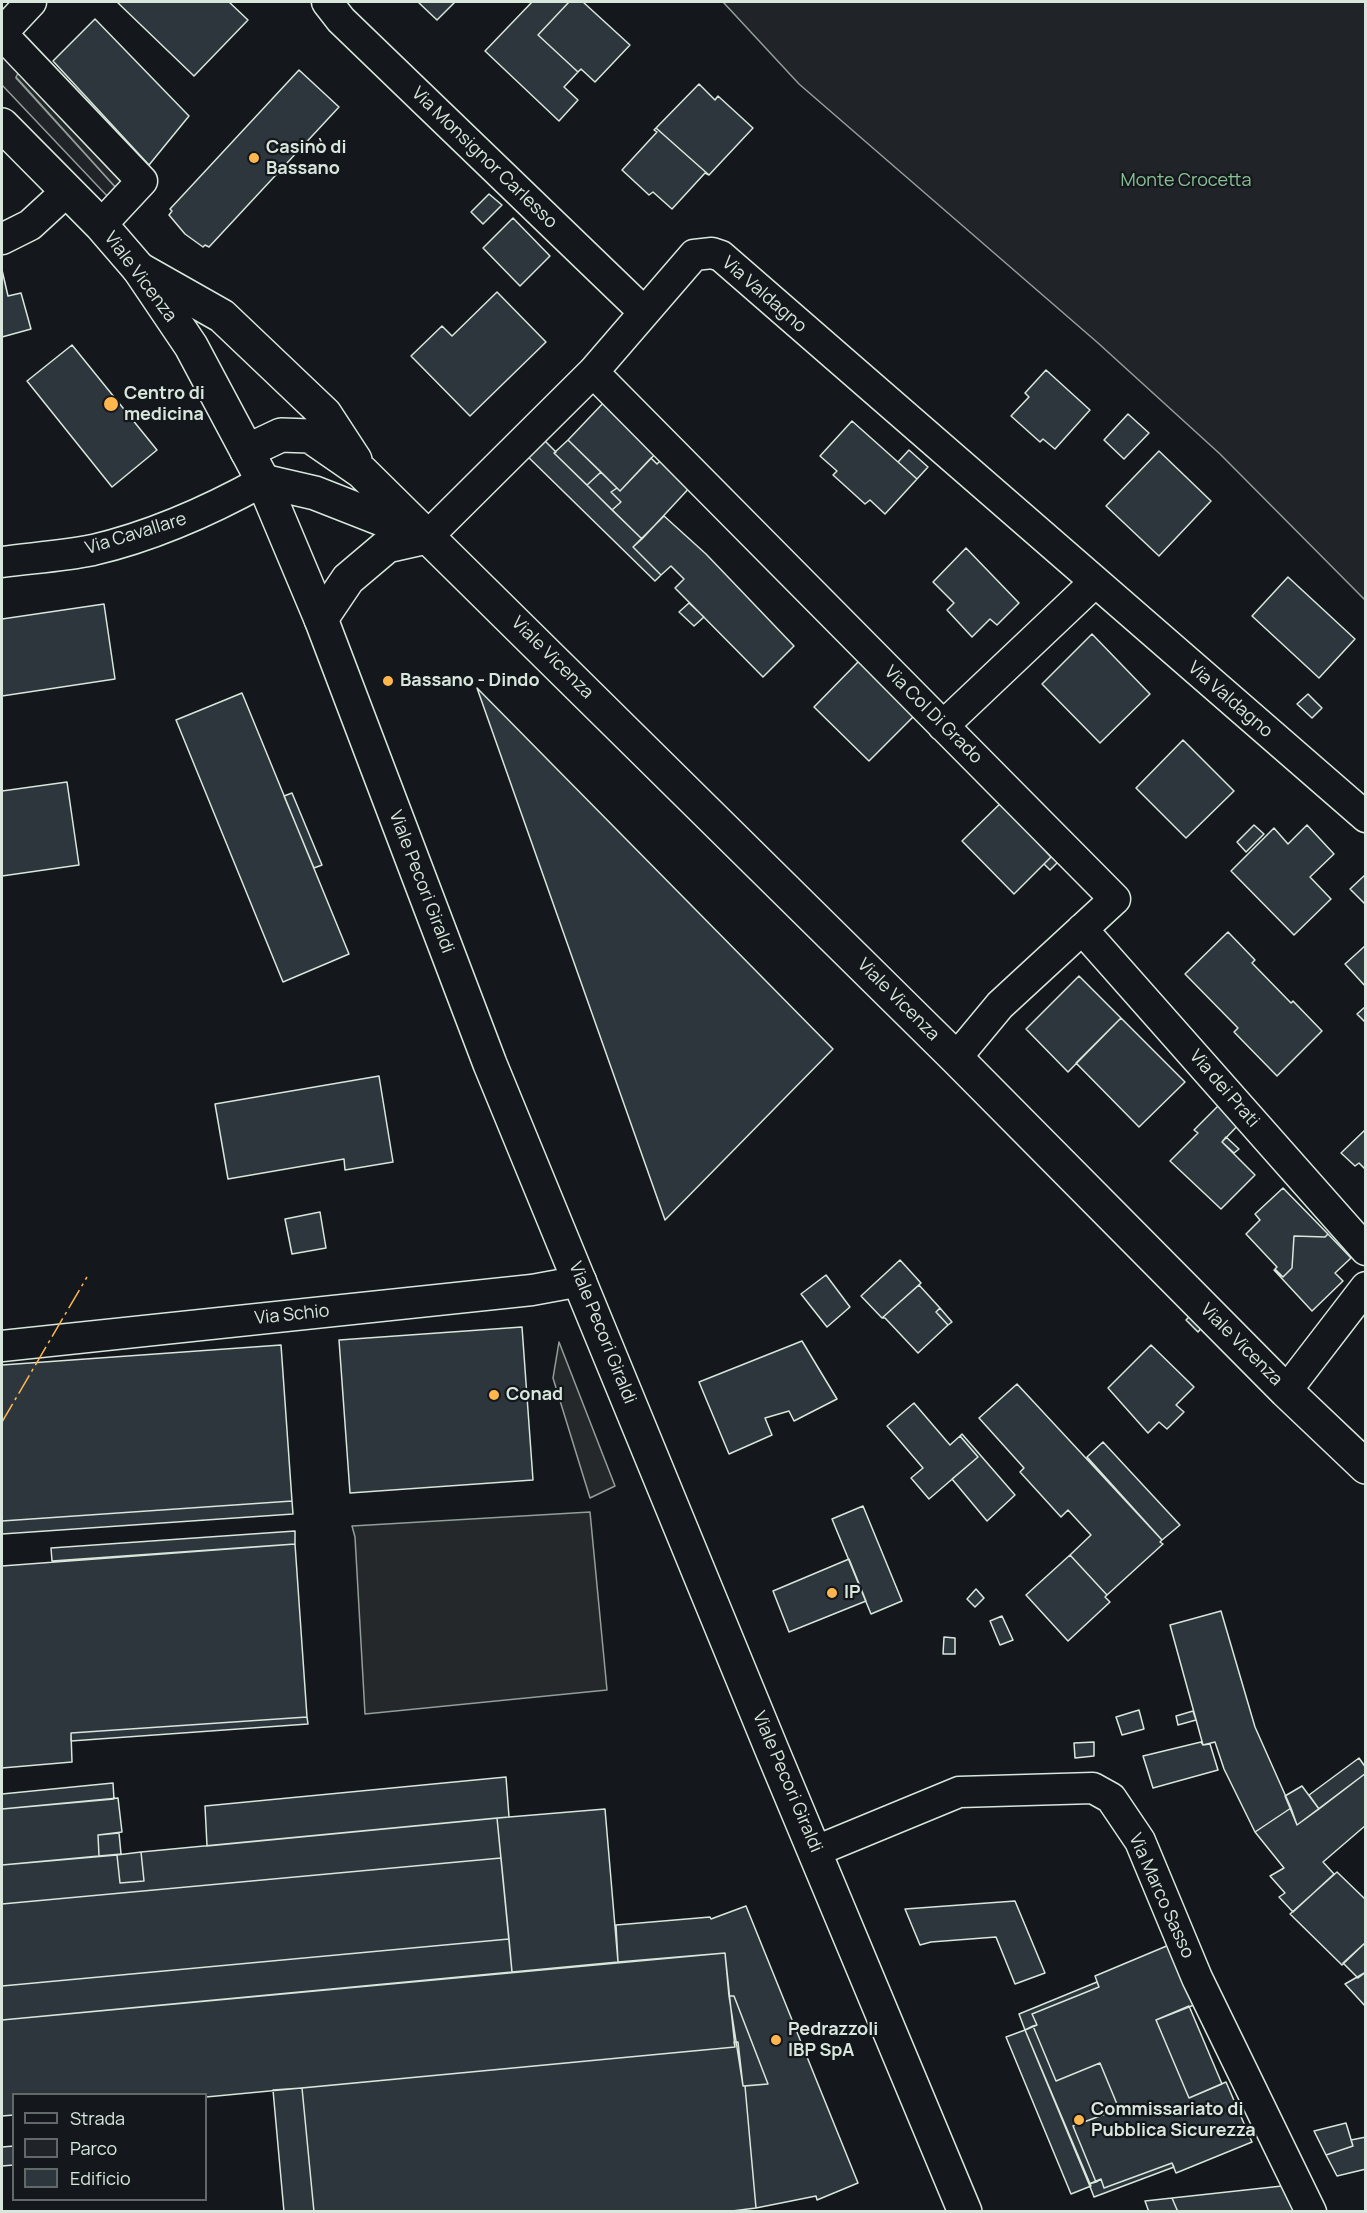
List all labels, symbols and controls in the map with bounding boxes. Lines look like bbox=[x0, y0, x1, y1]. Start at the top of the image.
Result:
street label: Via Monsignor Carlesso bbox=[407, 83, 561, 233]
place label: Casinò di Bassano bbox=[266, 137, 346, 180]
marker: Casinò di Bassano bbox=[247, 151, 261, 165]
park label: Monte Crocetta bbox=[1121, 170, 1251, 192]
street label: Viale Vicenza bbox=[99, 228, 181, 326]
street label: Via Valdagno bbox=[717, 252, 811, 338]
place label: Centro di medicina bbox=[124, 383, 205, 426]
marker: Centro di medicina bbox=[102, 395, 120, 413]
street label: Via Cavallare bbox=[83, 508, 189, 560]
street label: Viale Vicenza bbox=[506, 612, 598, 704]
street label: Via Valdagno bbox=[1183, 657, 1277, 743]
street label: Via Col Di Grado bbox=[880, 662, 986, 768]
place label: Bassano - Dindo bbox=[400, 670, 540, 692]
marker: Bassano - Dindo bbox=[381, 674, 395, 688]
street label: Viale Pecori Giraldi bbox=[384, 808, 458, 956]
street label: Viale Vicenza bbox=[852, 954, 944, 1046]
street label: Via dei Prati bbox=[1184, 1046, 1264, 1132]
street label: Viale Pecori Giraldi bbox=[564, 1259, 640, 1407]
street label: Viale Vicenza bbox=[1195, 1299, 1287, 1391]
street label: Via Schio bbox=[254, 1300, 330, 1330]
place label: Conad bbox=[506, 1384, 563, 1406]
marker: Conad bbox=[487, 1388, 501, 1402]
place label: IP bbox=[844, 1582, 861, 1604]
marker: IP bbox=[825, 1586, 839, 1600]
street label: Viale Pecori Giraldi bbox=[748, 1708, 826, 1856]
street label: Via Marco Sasso bbox=[1124, 1830, 1198, 1962]
place label: Pedrazzoli IBP SpA bbox=[788, 2019, 878, 2062]
marker: Pedrazzoli IBP SpA bbox=[769, 2033, 783, 2047]
legend bbox=[12, 2093, 207, 2201]
place label: Commissariato di Pubblica Sicurezza bbox=[1091, 2099, 1256, 2142]
text: Strada bbox=[70, 2106, 125, 2130]
marker: Commissariato di Pubblica Sicurezza bbox=[1072, 2113, 1086, 2127]
text: Parco bbox=[70, 2136, 117, 2160]
text: Edificio bbox=[70, 2166, 131, 2190]

